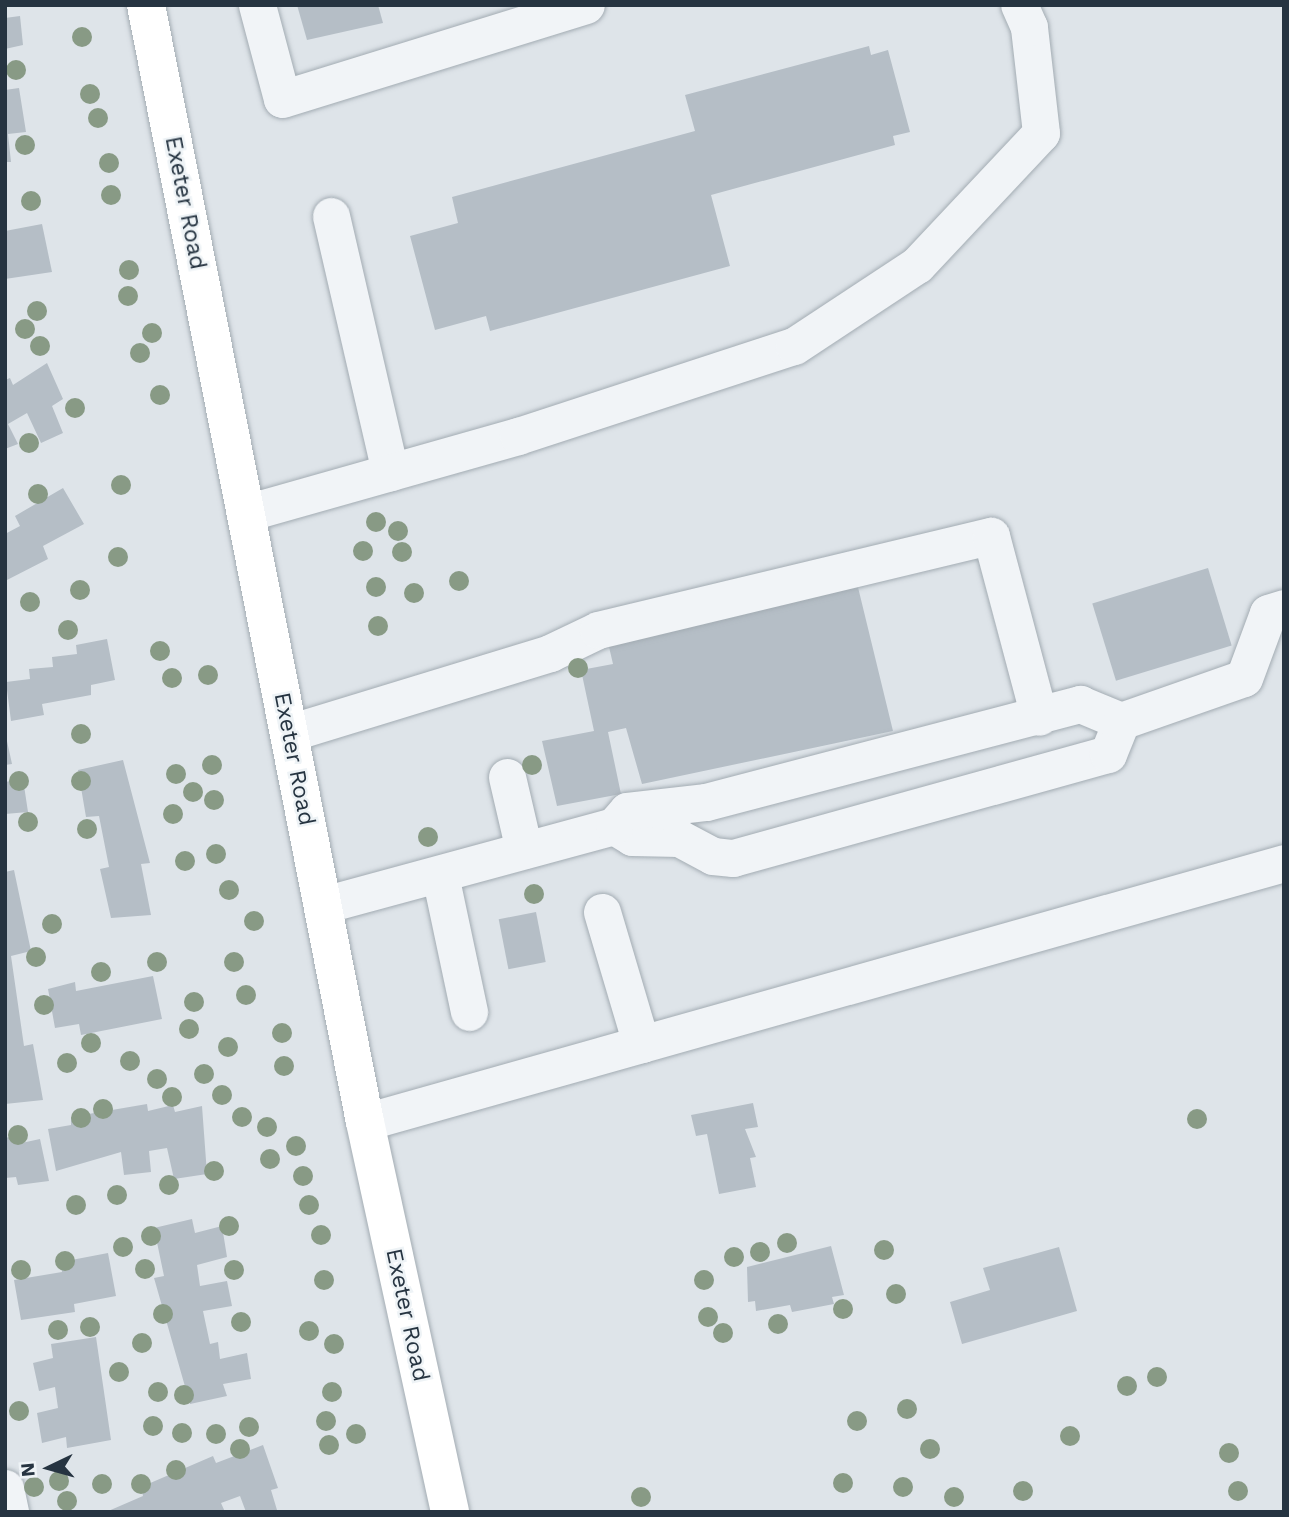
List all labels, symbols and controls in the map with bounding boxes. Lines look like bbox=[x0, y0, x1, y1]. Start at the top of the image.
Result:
street label: Exeter Road bbox=[159, 134, 211, 272]
street label: Exeter Road bbox=[268, 690, 320, 828]
street label: Exeter Road bbox=[379, 1246, 435, 1384]
north arrow bbox=[14, 1433, 84, 1503]
text: N bbox=[16, 1462, 40, 1478]

